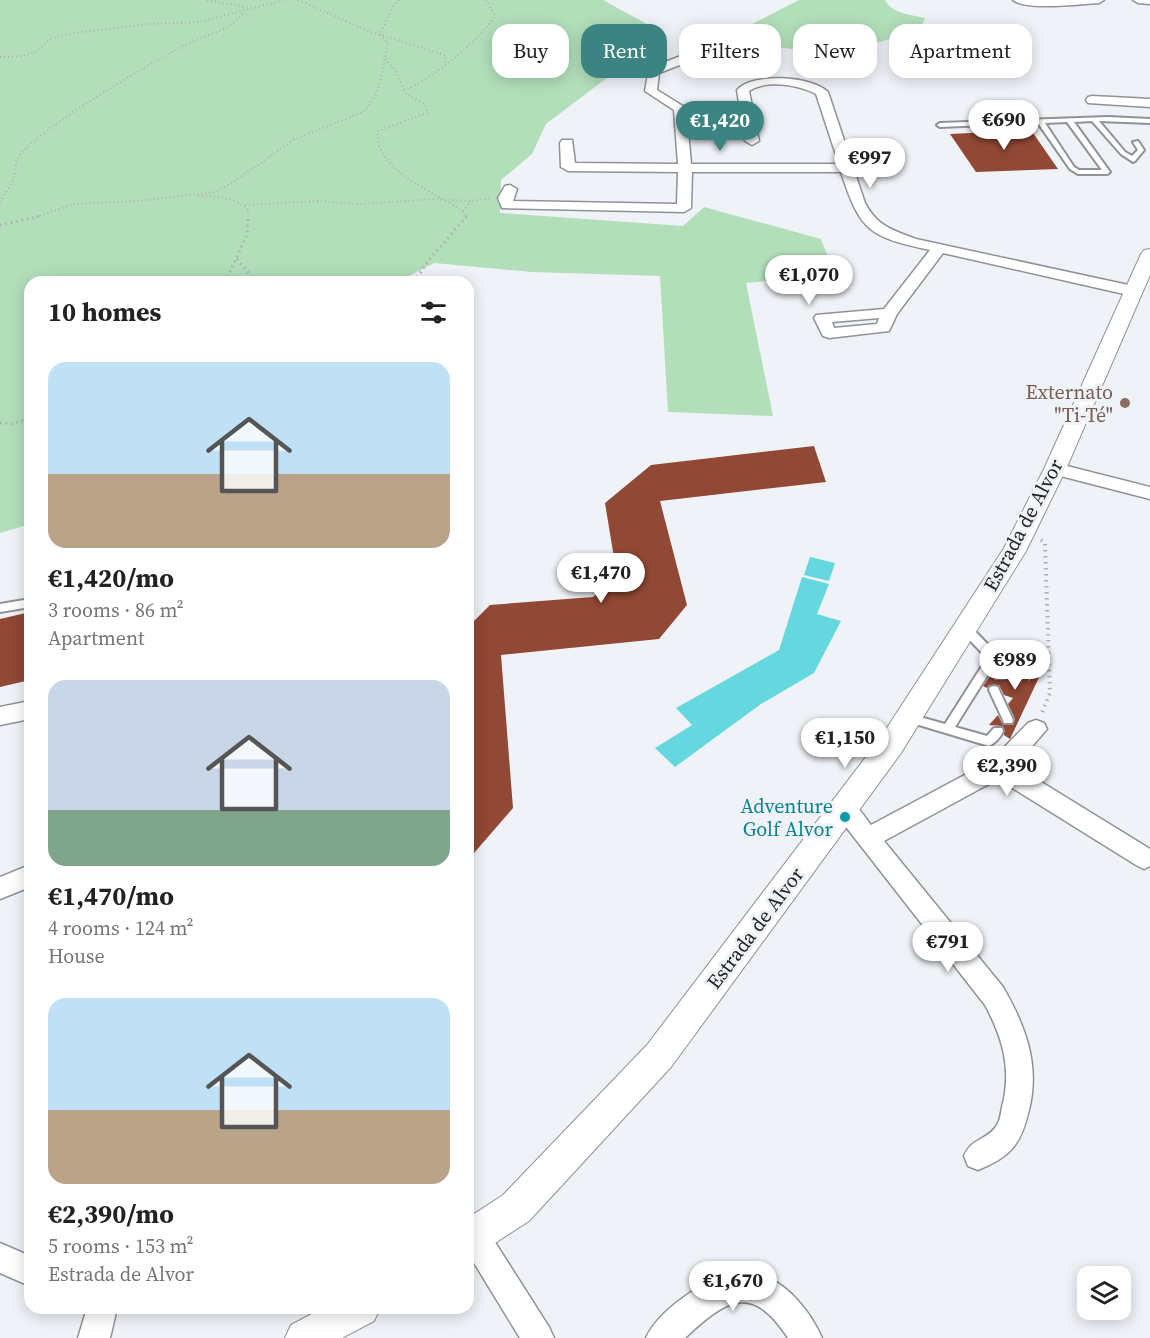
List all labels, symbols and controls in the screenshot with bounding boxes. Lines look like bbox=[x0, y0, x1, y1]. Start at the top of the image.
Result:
chip: Buy bbox=[492, 24, 569, 78]
chip: Rent bbox=[581, 24, 667, 78]
chip: Filters bbox=[679, 24, 781, 78]
chip: New bbox=[793, 24, 877, 78]
chip: Apartment bbox=[889, 24, 1032, 78]
pin: €690 bbox=[968, 100, 1040, 151]
pin: €1,420 bbox=[671, 101, 769, 152]
text: €690 bbox=[982, 105, 1026, 133]
text: €1,420 bbox=[690, 106, 750, 134]
pin: €997 bbox=[834, 138, 906, 189]
text: €997 bbox=[848, 143, 892, 171]
pin: €1,070 bbox=[760, 255, 858, 306]
text: €1,070 bbox=[779, 260, 839, 288]
text: 10 homes bbox=[48, 294, 161, 330]
icon: filters bbox=[417, 296, 450, 329]
place label: Externato "Ti-Té" bbox=[1025, 378, 1113, 429]
marker: Externato "Ti-Té" bbox=[1118, 396, 1132, 410]
icon: home bbox=[195, 401, 303, 509]
street label: Estrada de Alvor bbox=[976, 453, 1070, 596]
pin: €1,470 bbox=[552, 553, 650, 604]
text: €1,470 bbox=[571, 558, 631, 586]
text: €1,420/mo bbox=[48, 560, 174, 596]
text: 3 rooms · 86 m² bbox=[48, 596, 184, 624]
text: Apartment bbox=[48, 624, 145, 652]
pin: €989 bbox=[979, 640, 1051, 691]
text: €989 bbox=[993, 645, 1037, 673]
pin: €1,150 bbox=[796, 718, 894, 769]
icon: home bbox=[195, 719, 303, 827]
text: €1,150 bbox=[815, 723, 875, 751]
pin: €2,390 bbox=[958, 746, 1056, 797]
text: €2,390 bbox=[977, 751, 1037, 779]
place label: Adventure Golf Alvor bbox=[740, 792, 834, 843]
marker: Adventure Golf Alvor bbox=[838, 810, 852, 824]
street label: Estrada de Alvor bbox=[700, 861, 810, 995]
text: €1,470/mo bbox=[48, 878, 174, 914]
text: 4 rooms · 124 m² bbox=[48, 914, 194, 942]
pin: €791 bbox=[912, 922, 984, 973]
text: €791 bbox=[926, 927, 970, 955]
text: House bbox=[48, 942, 105, 970]
icon: home bbox=[195, 1037, 303, 1145]
text: €2,390/mo bbox=[48, 1196, 174, 1232]
text: 5 rooms · 153 m² bbox=[48, 1232, 194, 1260]
text: Estrada de Alvor bbox=[48, 1260, 194, 1288]
pin: €1,670 bbox=[684, 1261, 782, 1312]
text: €1,670 bbox=[703, 1266, 763, 1294]
map controls bbox=[1077, 1266, 1131, 1320]
button: layers bbox=[1077, 1266, 1131, 1320]

